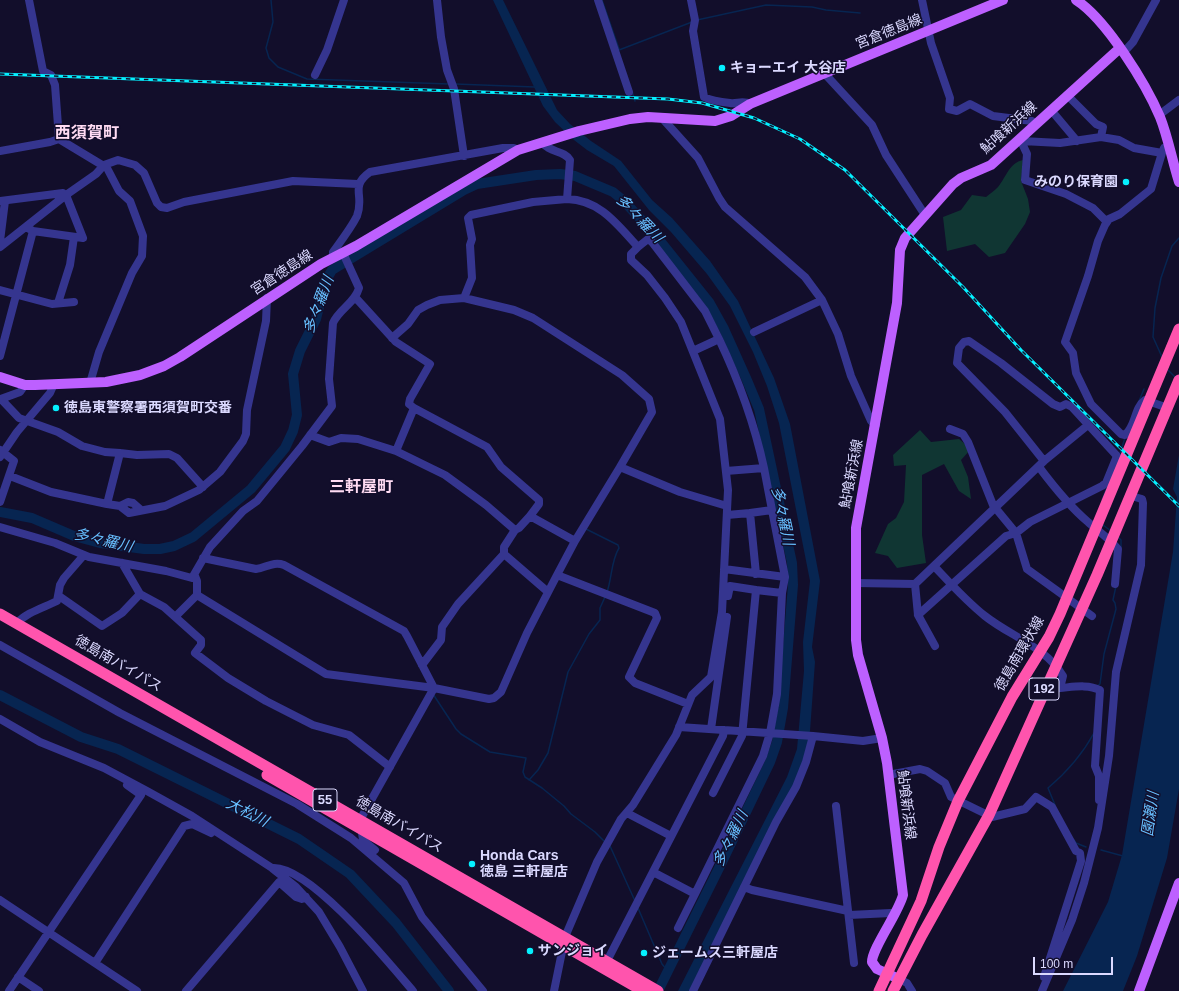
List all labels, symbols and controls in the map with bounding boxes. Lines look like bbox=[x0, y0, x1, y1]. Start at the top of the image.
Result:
street label: 宮倉徳島線 bbox=[853, 11, 925, 53]
place label: キョーエイ 大谷店 bbox=[730, 60, 846, 76]
marker: キョーエイ 大谷店 bbox=[717, 63, 727, 73]
street label: 鮎喰新浜線 bbox=[977, 98, 1041, 158]
district label: 西須賀町 bbox=[55, 124, 119, 144]
place label: みのり保育園 bbox=[1034, 174, 1118, 190]
marker: みのり保育園 bbox=[1121, 177, 1131, 187]
water label: 多々羅川 bbox=[612, 191, 666, 247]
street label: 宮倉徳島線 bbox=[248, 247, 316, 299]
water label: 多々羅川 bbox=[300, 274, 338, 336]
place label: 徳島東警察署西須賀町交番 bbox=[64, 400, 232, 416]
marker: 徳島東警察署西須賀町交番 bbox=[51, 403, 61, 413]
street label: 鮎喰新浜線 bbox=[837, 438, 867, 510]
district label: 三軒屋町 bbox=[329, 478, 393, 498]
water label: 多々羅川 bbox=[767, 485, 797, 547]
water label: 多々羅川 bbox=[72, 525, 134, 557]
street label: 徳島南環状線 bbox=[992, 613, 1048, 695]
street label: 徳島南バイパス bbox=[71, 632, 165, 696]
road number: 192 bbox=[1029, 678, 1059, 700]
street label: 鮎喰新浜線 bbox=[893, 769, 919, 841]
road number: 55 bbox=[313, 789, 337, 811]
water label: 園瀬川 bbox=[1139, 790, 1163, 838]
street label: 徳島南バイパス bbox=[352, 793, 446, 857]
water label: 大松川 bbox=[223, 795, 271, 831]
water label: 多々羅川 bbox=[710, 808, 752, 870]
place label: Honda Cars 徳島 三軒屋店 bbox=[480, 848, 568, 880]
marker: Honda Cars 徳島 三軒屋店 bbox=[467, 859, 477, 869]
place label: サンジョイ bbox=[538, 943, 608, 959]
place label: ジェームス三軒屋店 bbox=[652, 945, 778, 961]
marker: サンジョイ bbox=[525, 946, 535, 956]
marker: ジェームス三軒屋店 bbox=[639, 948, 649, 958]
scale bar bbox=[1035, 949, 1115, 975]
text: 100 m bbox=[1040, 957, 1073, 971]

